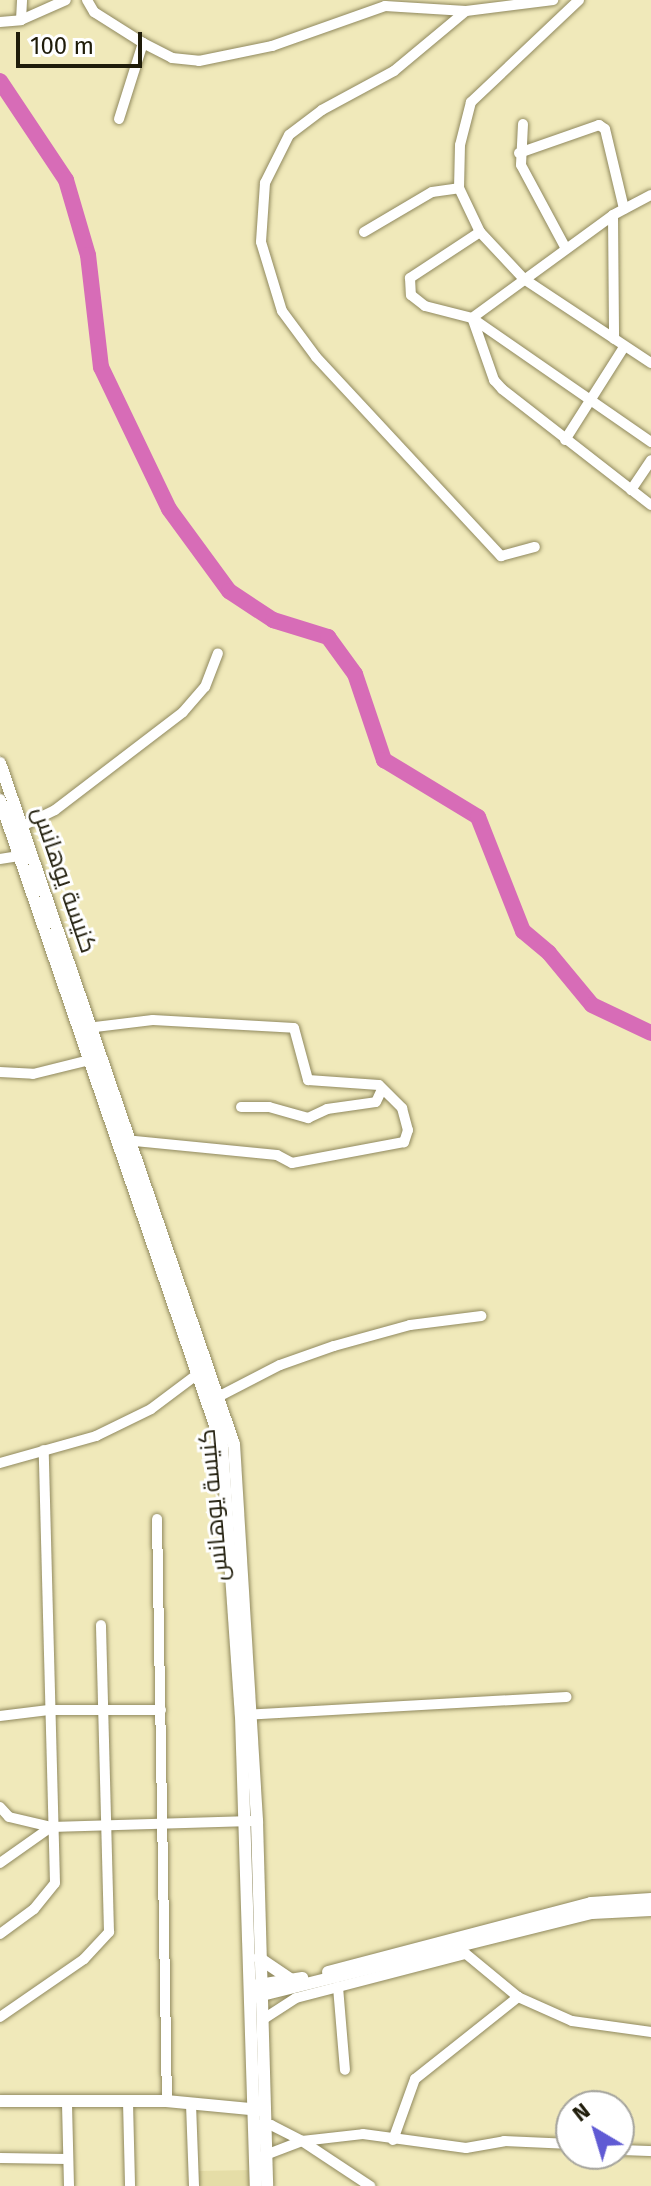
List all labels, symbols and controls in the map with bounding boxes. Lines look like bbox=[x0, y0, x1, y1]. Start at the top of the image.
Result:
scale bar bbox=[20, 16, 146, 66]
text: 100 m bbox=[30, 32, 94, 60]
street label: كنيسة يوهانس bbox=[26, 803, 102, 957]
street label: كنيسة يوهانس bbox=[193, 1428, 235, 1582]
north arrow bbox=[555, 2090, 635, 2170]
text: N bbox=[567, 2097, 595, 2127]

